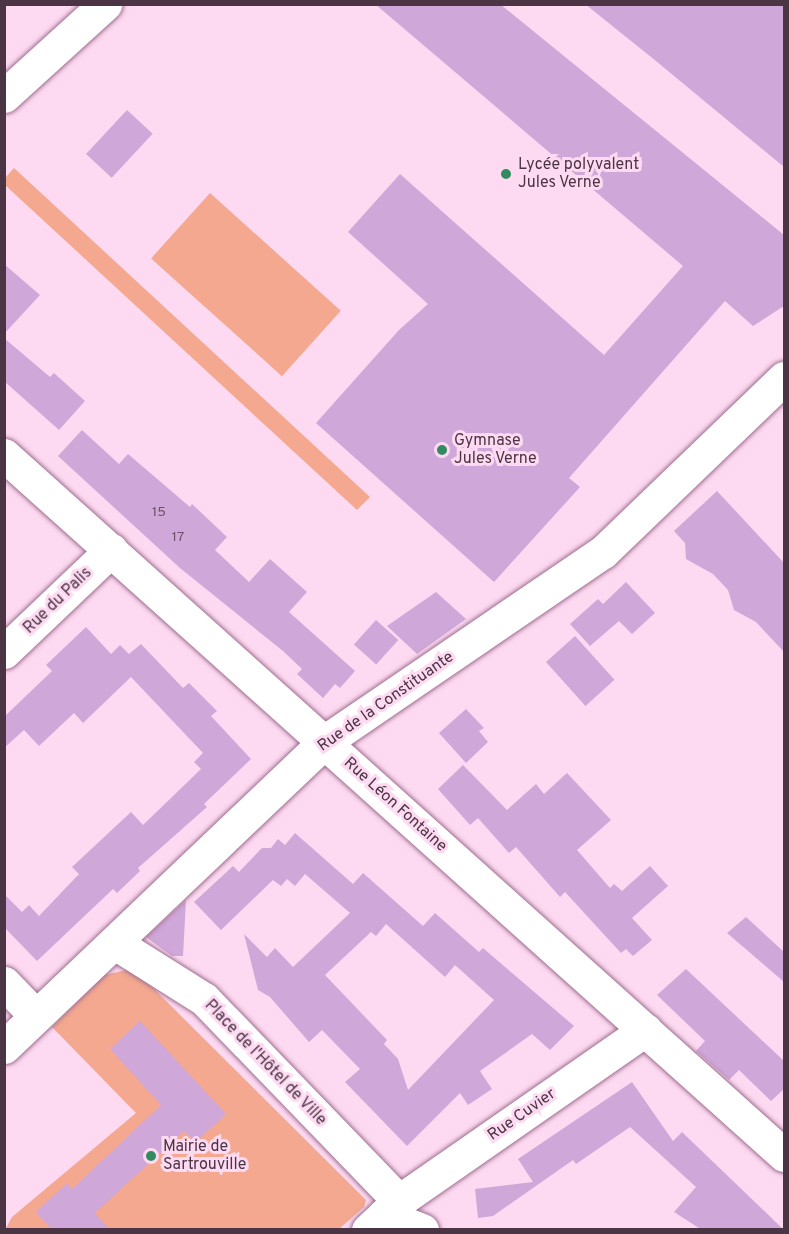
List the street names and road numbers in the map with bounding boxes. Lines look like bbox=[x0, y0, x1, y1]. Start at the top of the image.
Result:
street label: Rue du Palis bbox=[20, 564, 96, 638]
street label: Rue de la Constituante bbox=[314, 648, 458, 756]
street label: Rue Léon Fontaine bbox=[339, 754, 451, 856]
street label: Place de l'Hôtel de Ville bbox=[200, 996, 330, 1130]
street label: Rue Cuvier bbox=[484, 1085, 560, 1145]

